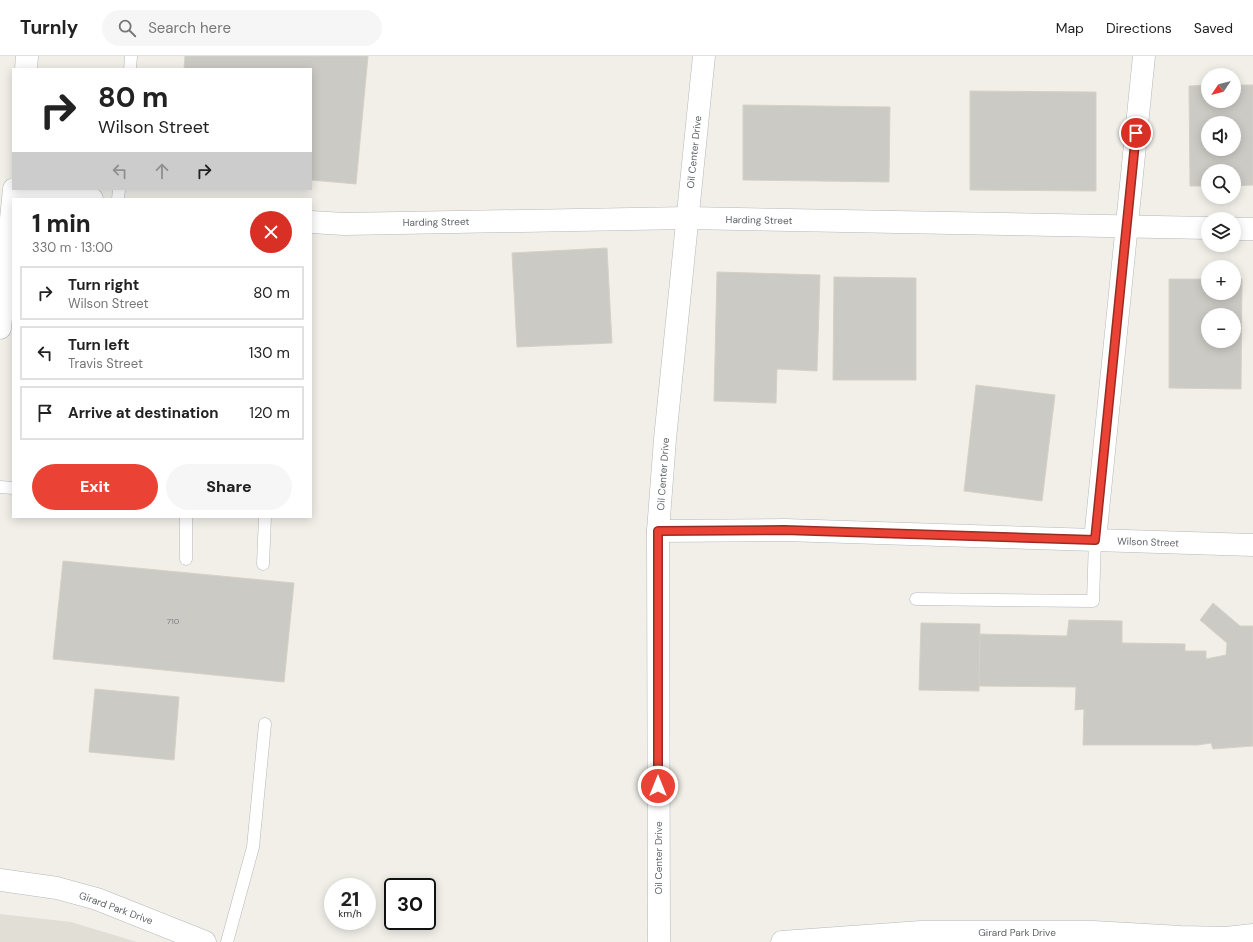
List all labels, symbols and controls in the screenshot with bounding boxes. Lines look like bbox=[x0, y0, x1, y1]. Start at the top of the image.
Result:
search box bbox=[102, 10, 382, 46]
text: Turnly bbox=[20, 15, 78, 40]
icon: search bbox=[116, 17, 138, 39]
text: Search here bbox=[148, 18, 231, 38]
text: Map bbox=[1056, 19, 1084, 37]
text: Directions bbox=[1106, 19, 1172, 37]
text: Saved bbox=[1194, 19, 1233, 37]
north arrow bbox=[1201, 68, 1241, 108]
map controls bbox=[1201, 68, 1241, 348]
text: 80 m bbox=[98, 79, 168, 116]
icon: right bbox=[32, 84, 84, 136]
text: Wilson Street bbox=[98, 115, 210, 139]
street label: Oil Center Drive bbox=[684, 115, 704, 189]
pin bbox=[1119, 116, 1153, 150]
button: sound bbox=[1201, 116, 1241, 156]
icon: arrive bbox=[1125, 122, 1147, 144]
icon: left bbox=[109, 160, 131, 182]
icon: ahead bbox=[151, 160, 173, 182]
icon: right bbox=[193, 160, 215, 182]
button: search bbox=[1201, 164, 1241, 204]
text: 1 min bbox=[32, 208, 91, 239]
button: close bbox=[250, 211, 292, 253]
button: layers bbox=[1201, 212, 1241, 252]
street label: Harding Street bbox=[726, 213, 793, 227]
street label: Harding Street bbox=[403, 215, 470, 229]
text: 330 m · 13:00 bbox=[32, 239, 113, 256]
button: + bbox=[1201, 260, 1241, 300]
text: Turn right bbox=[68, 275, 139, 295]
icon: right bbox=[34, 282, 56, 304]
text: 80 m bbox=[253, 283, 290, 303]
text: Wilson Street bbox=[68, 295, 149, 312]
button: − bbox=[1201, 308, 1241, 348]
text: Turn left bbox=[68, 335, 129, 355]
icon: left bbox=[34, 342, 56, 364]
text: 130 m bbox=[249, 343, 290, 363]
text: Travis Street bbox=[68, 355, 143, 372]
icon: arrive bbox=[34, 402, 56, 424]
text: Arrive at destination bbox=[68, 403, 219, 423]
text: 120 m bbox=[249, 403, 290, 423]
street label: Oil Center Drive bbox=[654, 437, 672, 511]
button: Exit bbox=[32, 464, 158, 510]
button: Share bbox=[166, 464, 292, 510]
street label: Wilson Street bbox=[1117, 534, 1179, 550]
house number: 710 bbox=[167, 616, 180, 626]
position arrow bbox=[637, 765, 679, 807]
street label: Oil Center Drive bbox=[652, 821, 665, 895]
speed limit sign: 30 bbox=[384, 878, 436, 930]
text: 21 bbox=[341, 886, 359, 912]
street label: Girard Park Drive bbox=[77, 889, 155, 927]
text: km/h bbox=[338, 907, 362, 920]
street label: Girard Park Drive bbox=[978, 926, 1056, 939]

